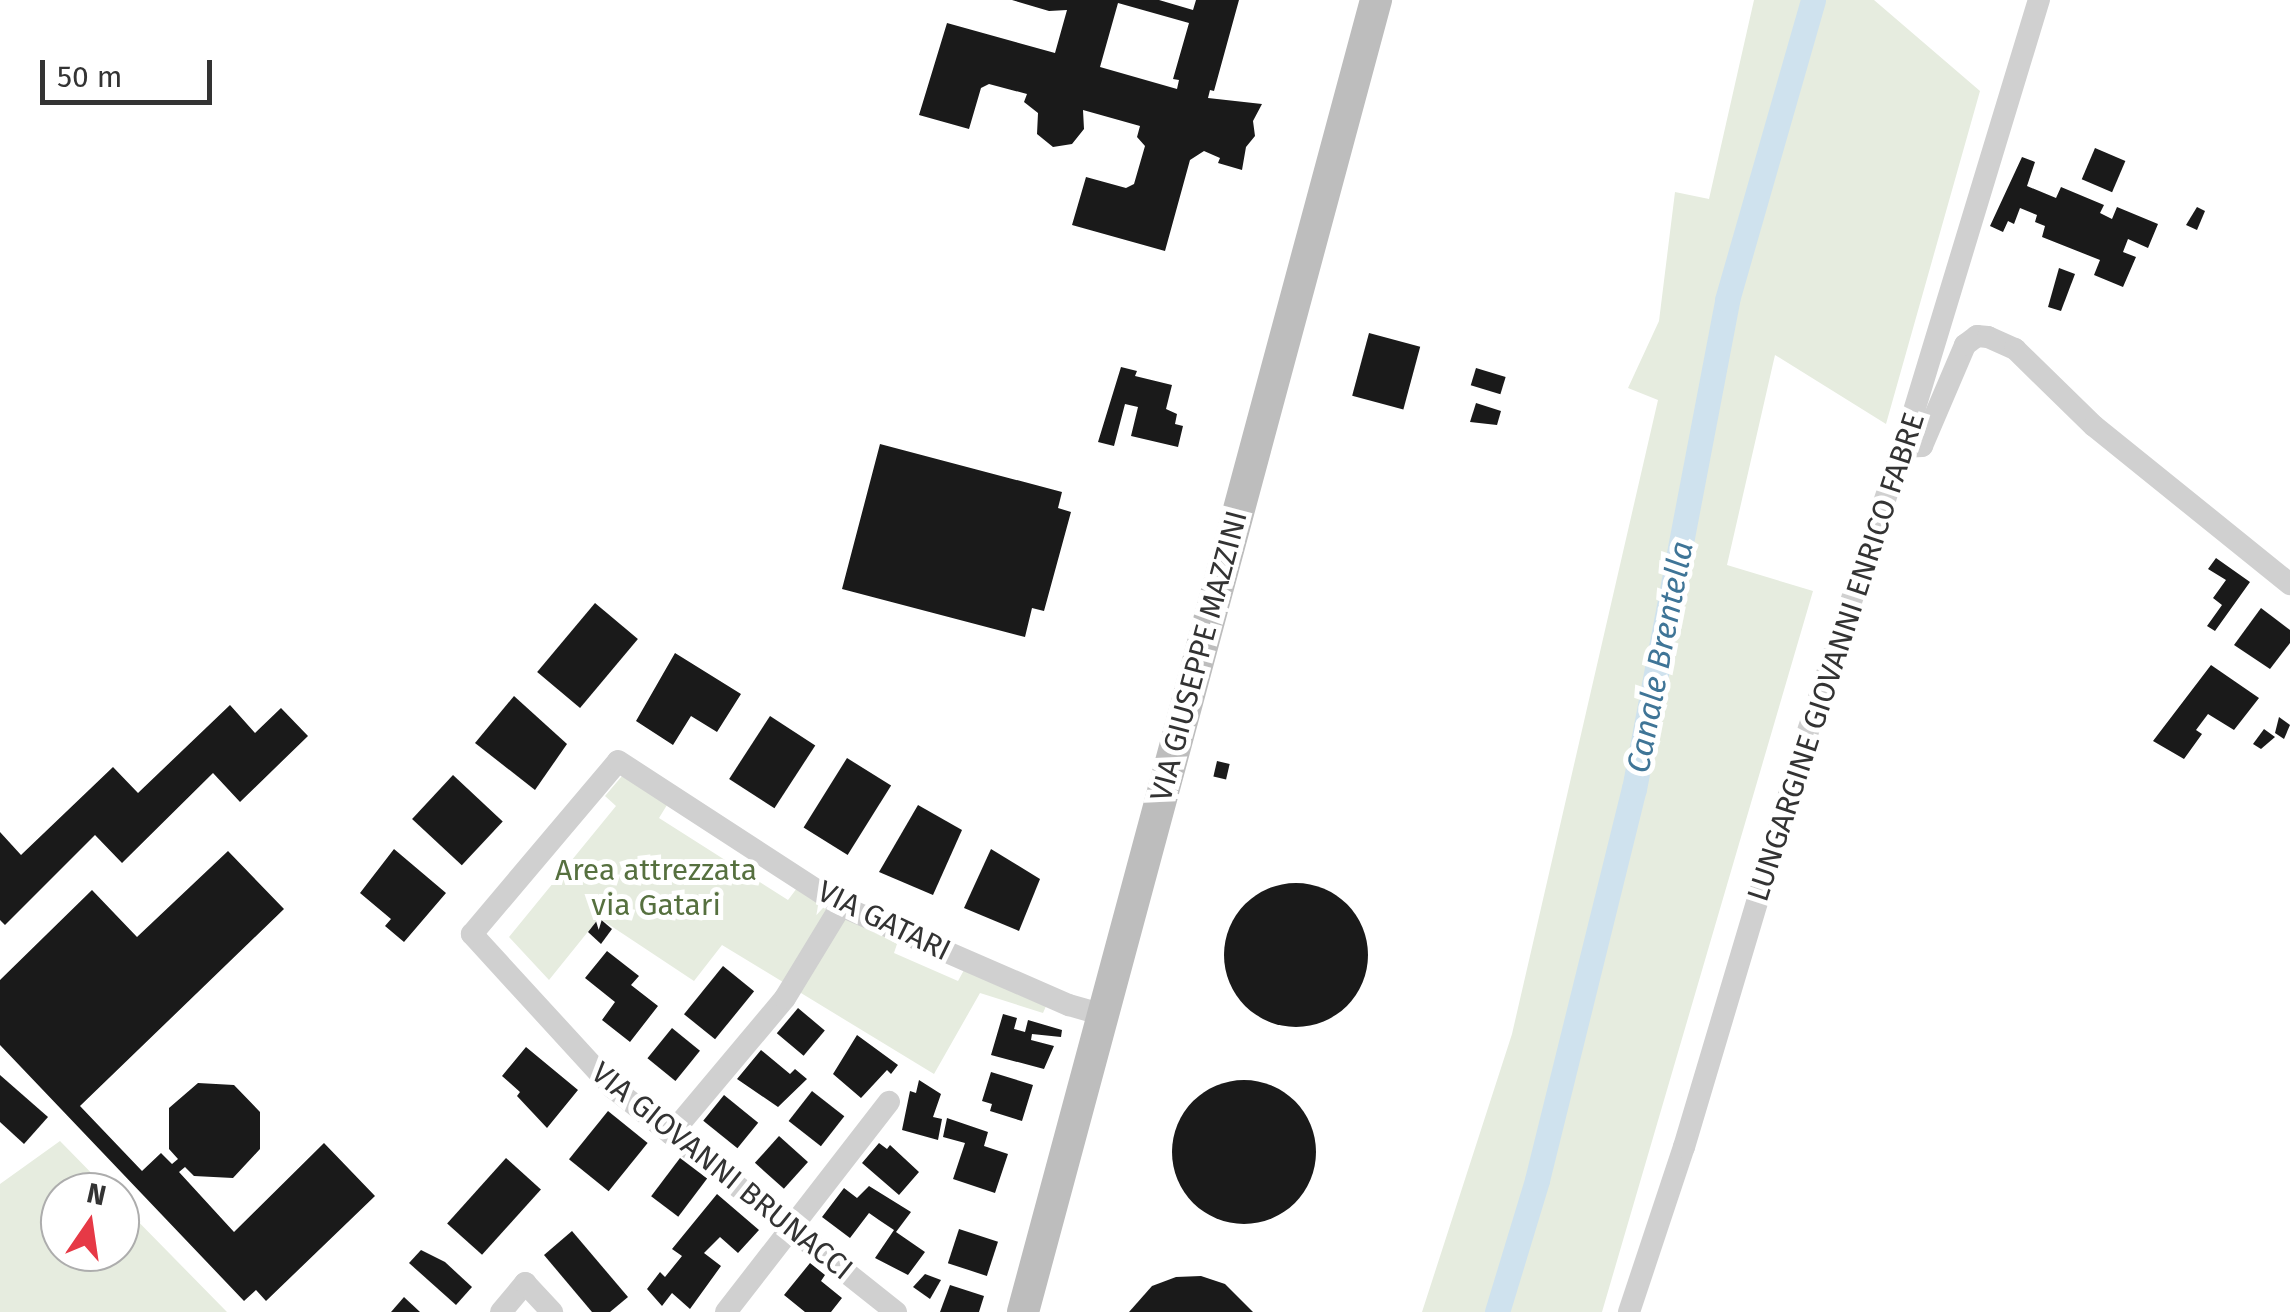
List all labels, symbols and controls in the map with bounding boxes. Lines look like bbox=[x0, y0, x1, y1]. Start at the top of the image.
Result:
scale bar bbox=[45, 40, 218, 102]
text: 50 m bbox=[57, 59, 122, 95]
street label: LUNGARGINE GIOVANNI ENRICO FABRE bbox=[1740, 408, 1932, 906]
street label: VIA GIUSEPPE MAZZINI bbox=[1143, 507, 1255, 805]
water label: Canale Brentella bbox=[1619, 538, 1701, 776]
park label: Area attrezzata via Gatari bbox=[555, 852, 757, 922]
street label: VIA GATARI bbox=[812, 873, 956, 969]
street label: VIA GIOVANNI BRUNACCI bbox=[584, 1055, 860, 1287]
north arrow bbox=[40, 1172, 140, 1272]
text: N bbox=[84, 1176, 109, 1212]

